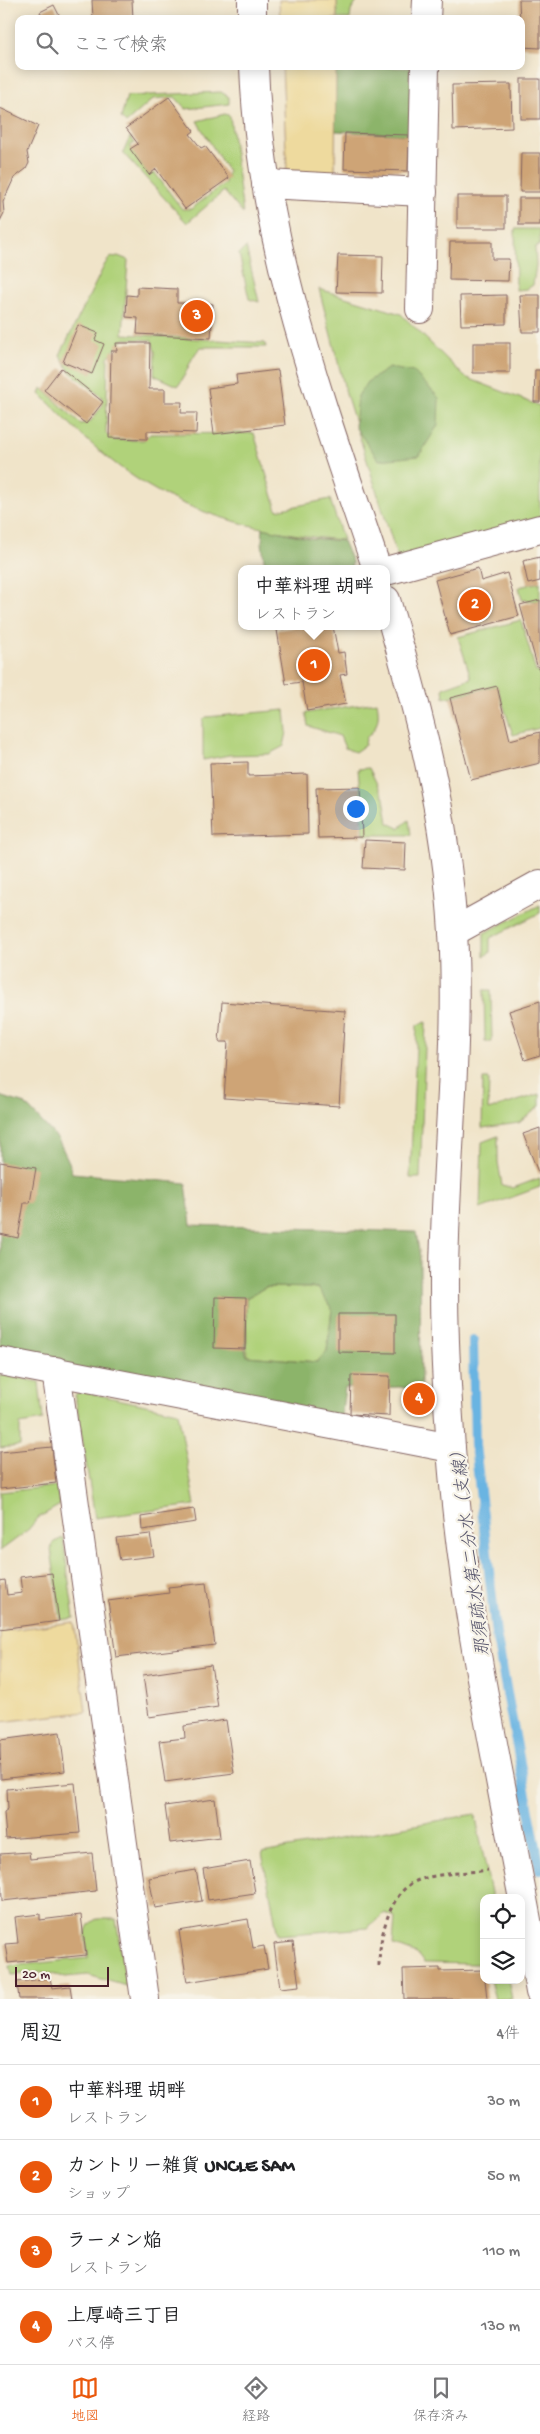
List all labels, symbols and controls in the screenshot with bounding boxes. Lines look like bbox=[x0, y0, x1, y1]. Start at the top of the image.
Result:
search box bbox=[15, 15, 525, 70]
icon: search bbox=[33, 29, 61, 57]
text: ここで検索 bbox=[73, 35, 168, 58]
pin: 3 bbox=[181, 297, 213, 335]
popup bbox=[238, 565, 390, 630]
text: 中華料理 胡畔 bbox=[255, 577, 373, 600]
pin: 2 bbox=[459, 586, 491, 624]
text: レストラン bbox=[255, 607, 336, 626]
pin: 1 bbox=[298, 646, 330, 684]
your location bbox=[343, 796, 369, 822]
pin: 4 bbox=[403, 1380, 435, 1418]
water label: 那須疏水第二分水（支線） bbox=[447, 1441, 496, 1658]
map controls bbox=[480, 1894, 525, 1984]
button: locate bbox=[480, 1894, 525, 1939]
button: layers bbox=[480, 1939, 525, 1984]
scale bar bbox=[15, 1964, 109, 1987]
text: 20 m bbox=[22, 1967, 50, 1984]
text: 周辺 bbox=[20, 2023, 62, 2048]
text: 4件 bbox=[496, 2026, 520, 2045]
text: 中華料理 胡畔 bbox=[67, 2081, 186, 2104]
text: 1 bbox=[33, 2093, 39, 2112]
text: 30 m bbox=[487, 2093, 520, 2112]
text: レストラン bbox=[67, 2111, 148, 2130]
text: カントリー雑貨 UNCLE SAM bbox=[67, 2156, 295, 2179]
text: 2 bbox=[32, 2168, 40, 2187]
text: 50 m bbox=[487, 2168, 520, 2187]
text: ショップ bbox=[67, 2186, 130, 2205]
text: ラーメン焔 bbox=[67, 2231, 162, 2254]
text: 3 bbox=[32, 2243, 40, 2262]
text: 110 m bbox=[483, 2243, 520, 2262]
text: レストラン bbox=[67, 2261, 148, 2280]
text: 上厚崎三丁目 bbox=[67, 2306, 181, 2329]
text: 4 bbox=[32, 2318, 40, 2337]
text: 130 m bbox=[481, 2318, 520, 2337]
text: バス停 bbox=[67, 2336, 115, 2355]
tab: 地図 bbox=[71, 2374, 99, 2426]
tab: 経路 bbox=[242, 2374, 270, 2426]
tab: 保存済み bbox=[413, 2374, 469, 2426]

